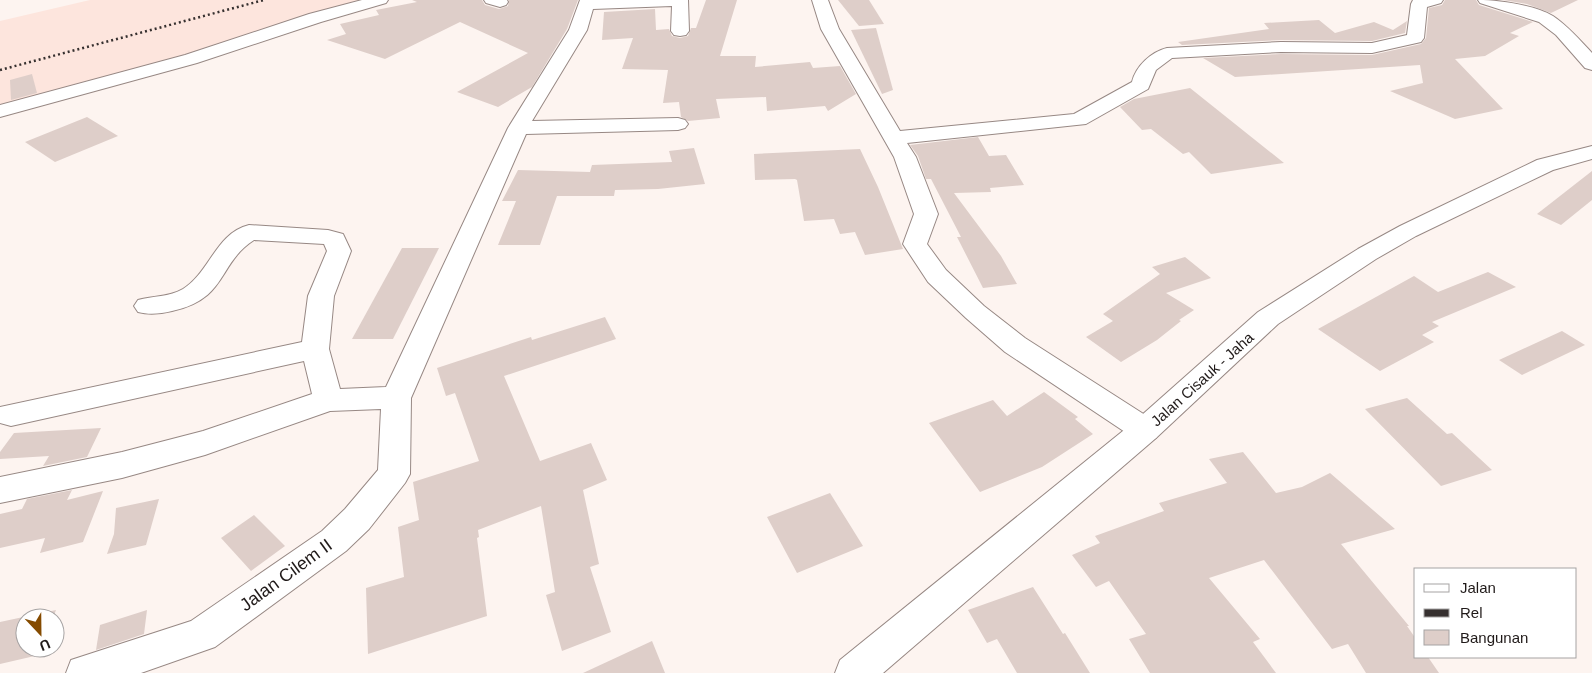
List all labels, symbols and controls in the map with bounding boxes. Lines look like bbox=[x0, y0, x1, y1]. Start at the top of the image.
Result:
street label: Jalan Cisauk - Jaha bbox=[1147, 328, 1257, 429]
street label: Jalan Cilem II bbox=[236, 535, 336, 615]
legend bbox=[1414, 568, 1577, 658]
text: Jalan bbox=[1460, 579, 1496, 596]
text: Rel bbox=[1460, 604, 1483, 621]
north arrow bbox=[15, 608, 65, 658]
text: Bangunan bbox=[1460, 629, 1528, 646]
text: U bbox=[37, 636, 53, 654]

